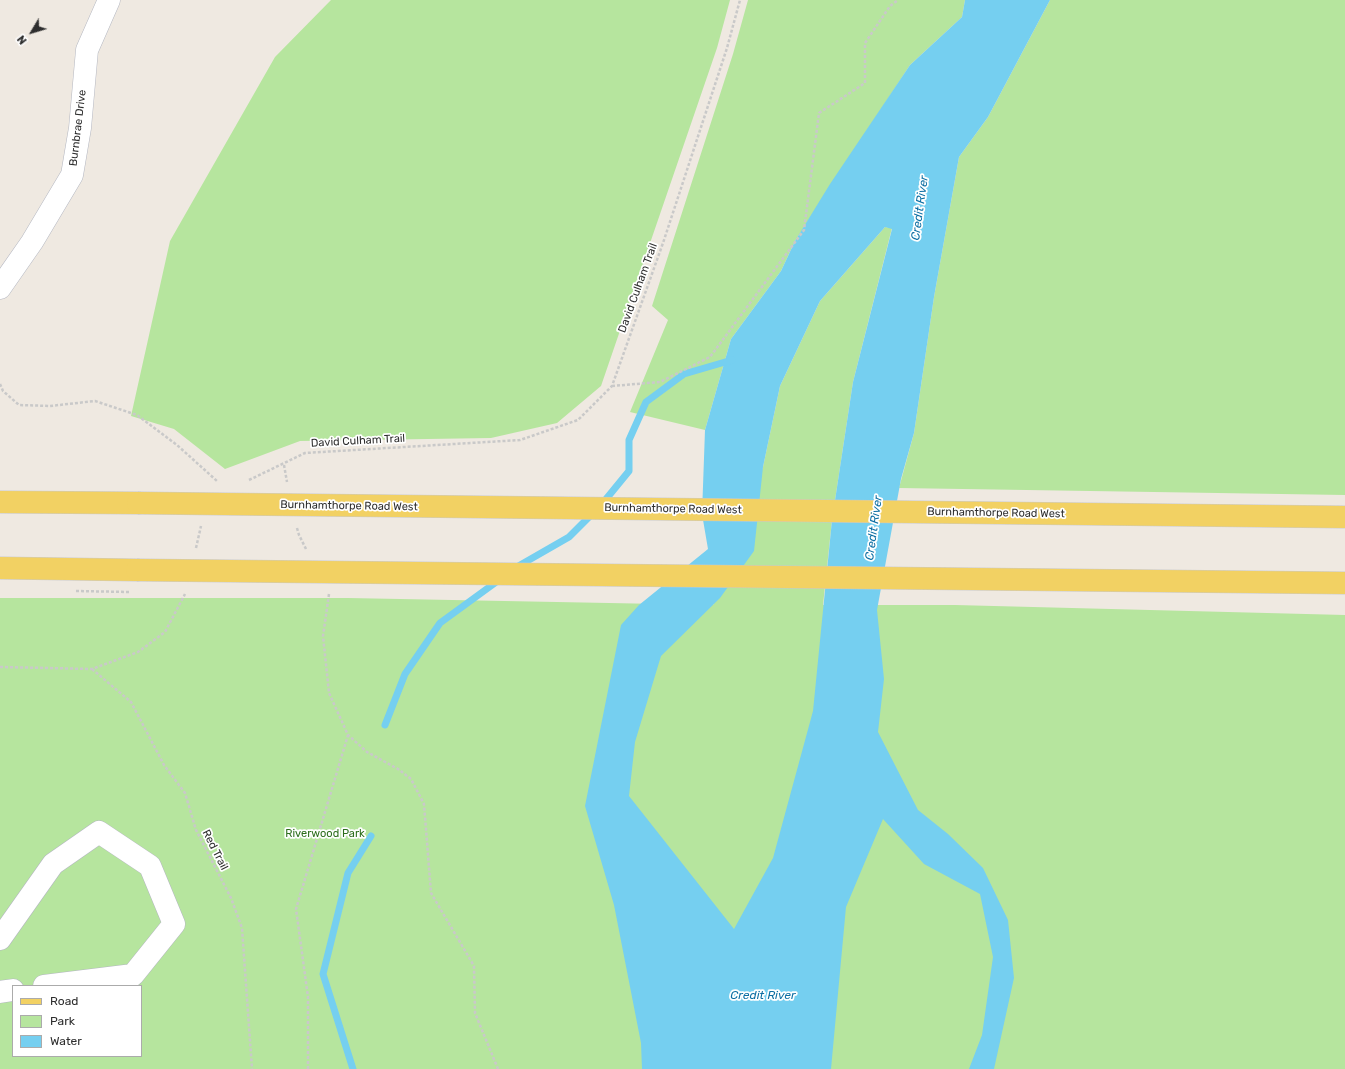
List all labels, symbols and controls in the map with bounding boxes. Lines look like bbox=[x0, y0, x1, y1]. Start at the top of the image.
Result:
north arrow bbox=[12, 12, 52, 52]
text: N bbox=[15, 33, 30, 47]
street label: Burnbrae Drive bbox=[67, 89, 89, 167]
water label: Credit River bbox=[908, 175, 932, 241]
street label: David Culham Trail bbox=[616, 241, 660, 335]
street label: David Culham Trail bbox=[311, 432, 405, 450]
water label: Credit River bbox=[862, 495, 886, 561]
street label: Burnhamthorpe Road West bbox=[280, 498, 418, 514]
street label: Burnhamthorpe Road West bbox=[604, 501, 742, 517]
street label: Burnhamthorpe Road West bbox=[927, 505, 1065, 521]
park label: Riverwood Park bbox=[285, 827, 365, 841]
street label: Red Trail bbox=[199, 828, 231, 872]
legend bbox=[12, 985, 142, 1057]
water label: Credit River bbox=[730, 989, 796, 1003]
text: Road bbox=[50, 994, 78, 1008]
text: Park bbox=[50, 1014, 75, 1028]
text: Water bbox=[50, 1034, 82, 1048]

